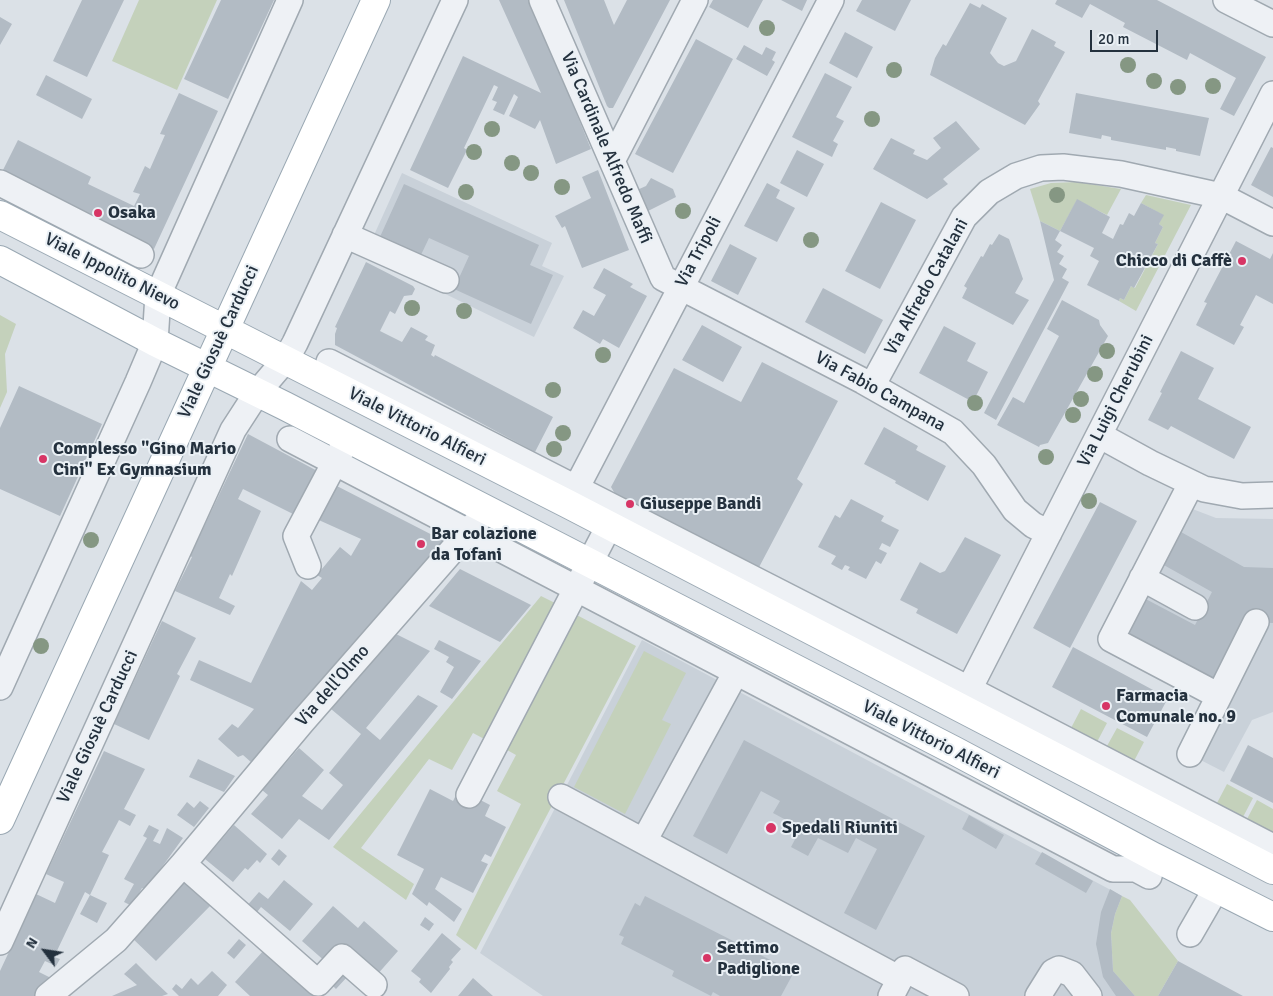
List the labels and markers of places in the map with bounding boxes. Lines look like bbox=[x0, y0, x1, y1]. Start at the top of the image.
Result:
place label: Osaka bbox=[108, 202, 156, 224]
marker: Osaka bbox=[92, 207, 104, 219]
place label: Chicco di Caffè bbox=[1116, 250, 1232, 272]
marker: Chicco di Caffè bbox=[1236, 255, 1248, 267]
place label: Complesso "Gino Mario Cini" Ex Gymnasium bbox=[53, 438, 236, 480]
marker: Complesso "Gino Mario Cini" Ex Gymnasium bbox=[37, 453, 49, 465]
place label: Giuseppe Bandi bbox=[640, 493, 761, 515]
marker: Giuseppe Bandi bbox=[624, 498, 636, 510]
place label: Bar colazione da Tofani bbox=[431, 523, 537, 566]
marker: Bar colazione da Tofani bbox=[415, 538, 427, 550]
place label: Farmacia Comunale no. 9 bbox=[1116, 685, 1236, 728]
marker: Farmacia Comunale no. 9 bbox=[1100, 700, 1112, 712]
place label: Spedali Riuniti bbox=[782, 817, 898, 839]
marker: Spedali Riuniti bbox=[764, 821, 778, 835]
place label: Settimo Padiglione bbox=[717, 937, 800, 980]
marker: Settimo Padiglione bbox=[701, 952, 713, 964]

